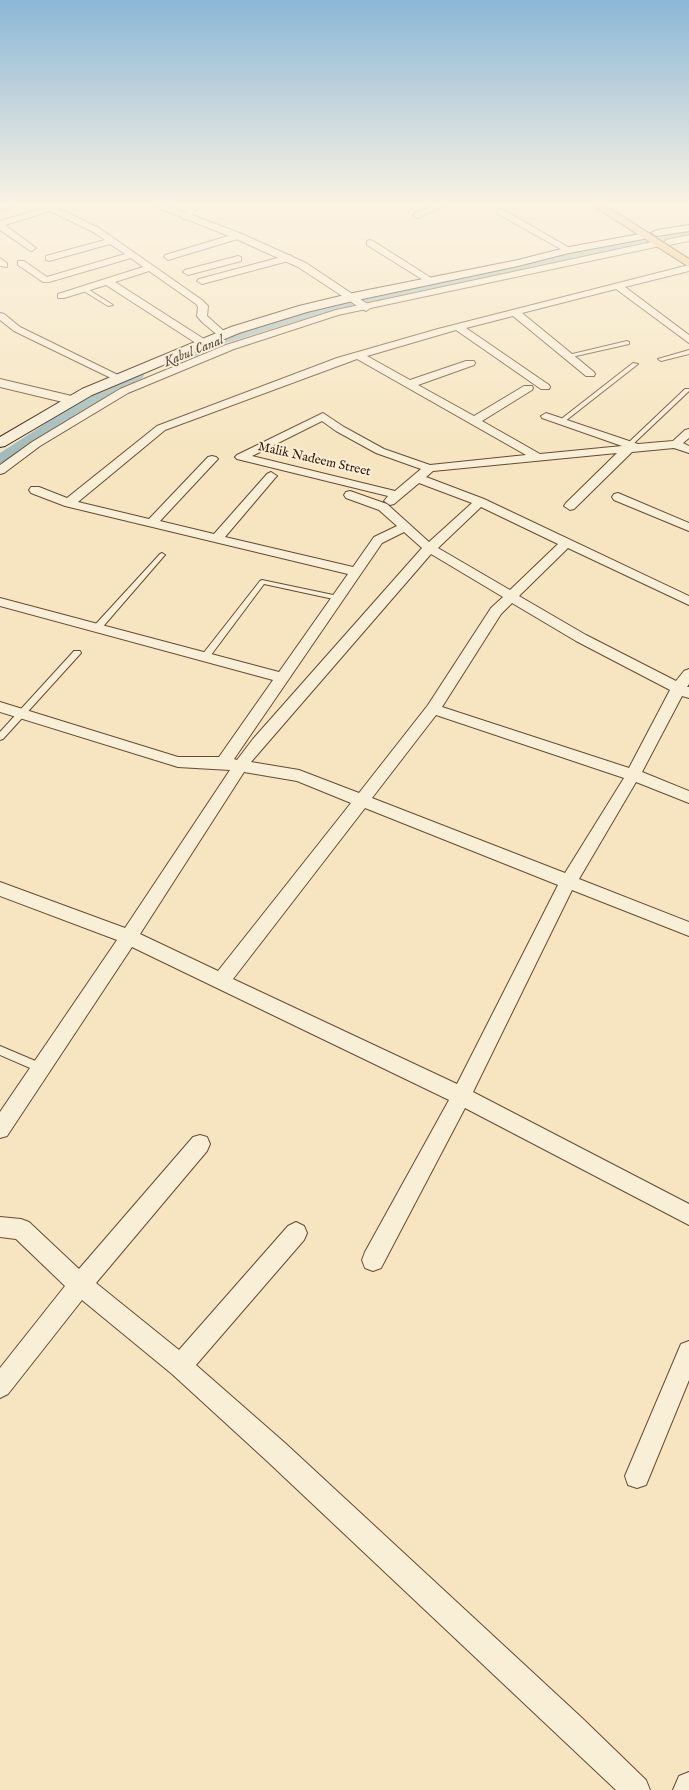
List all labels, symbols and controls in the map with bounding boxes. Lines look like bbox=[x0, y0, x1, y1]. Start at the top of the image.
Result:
water label: Kabul Canal bbox=[162, 332, 226, 372]
street label: Malik Nadeem Street bbox=[256, 439, 372, 481]

